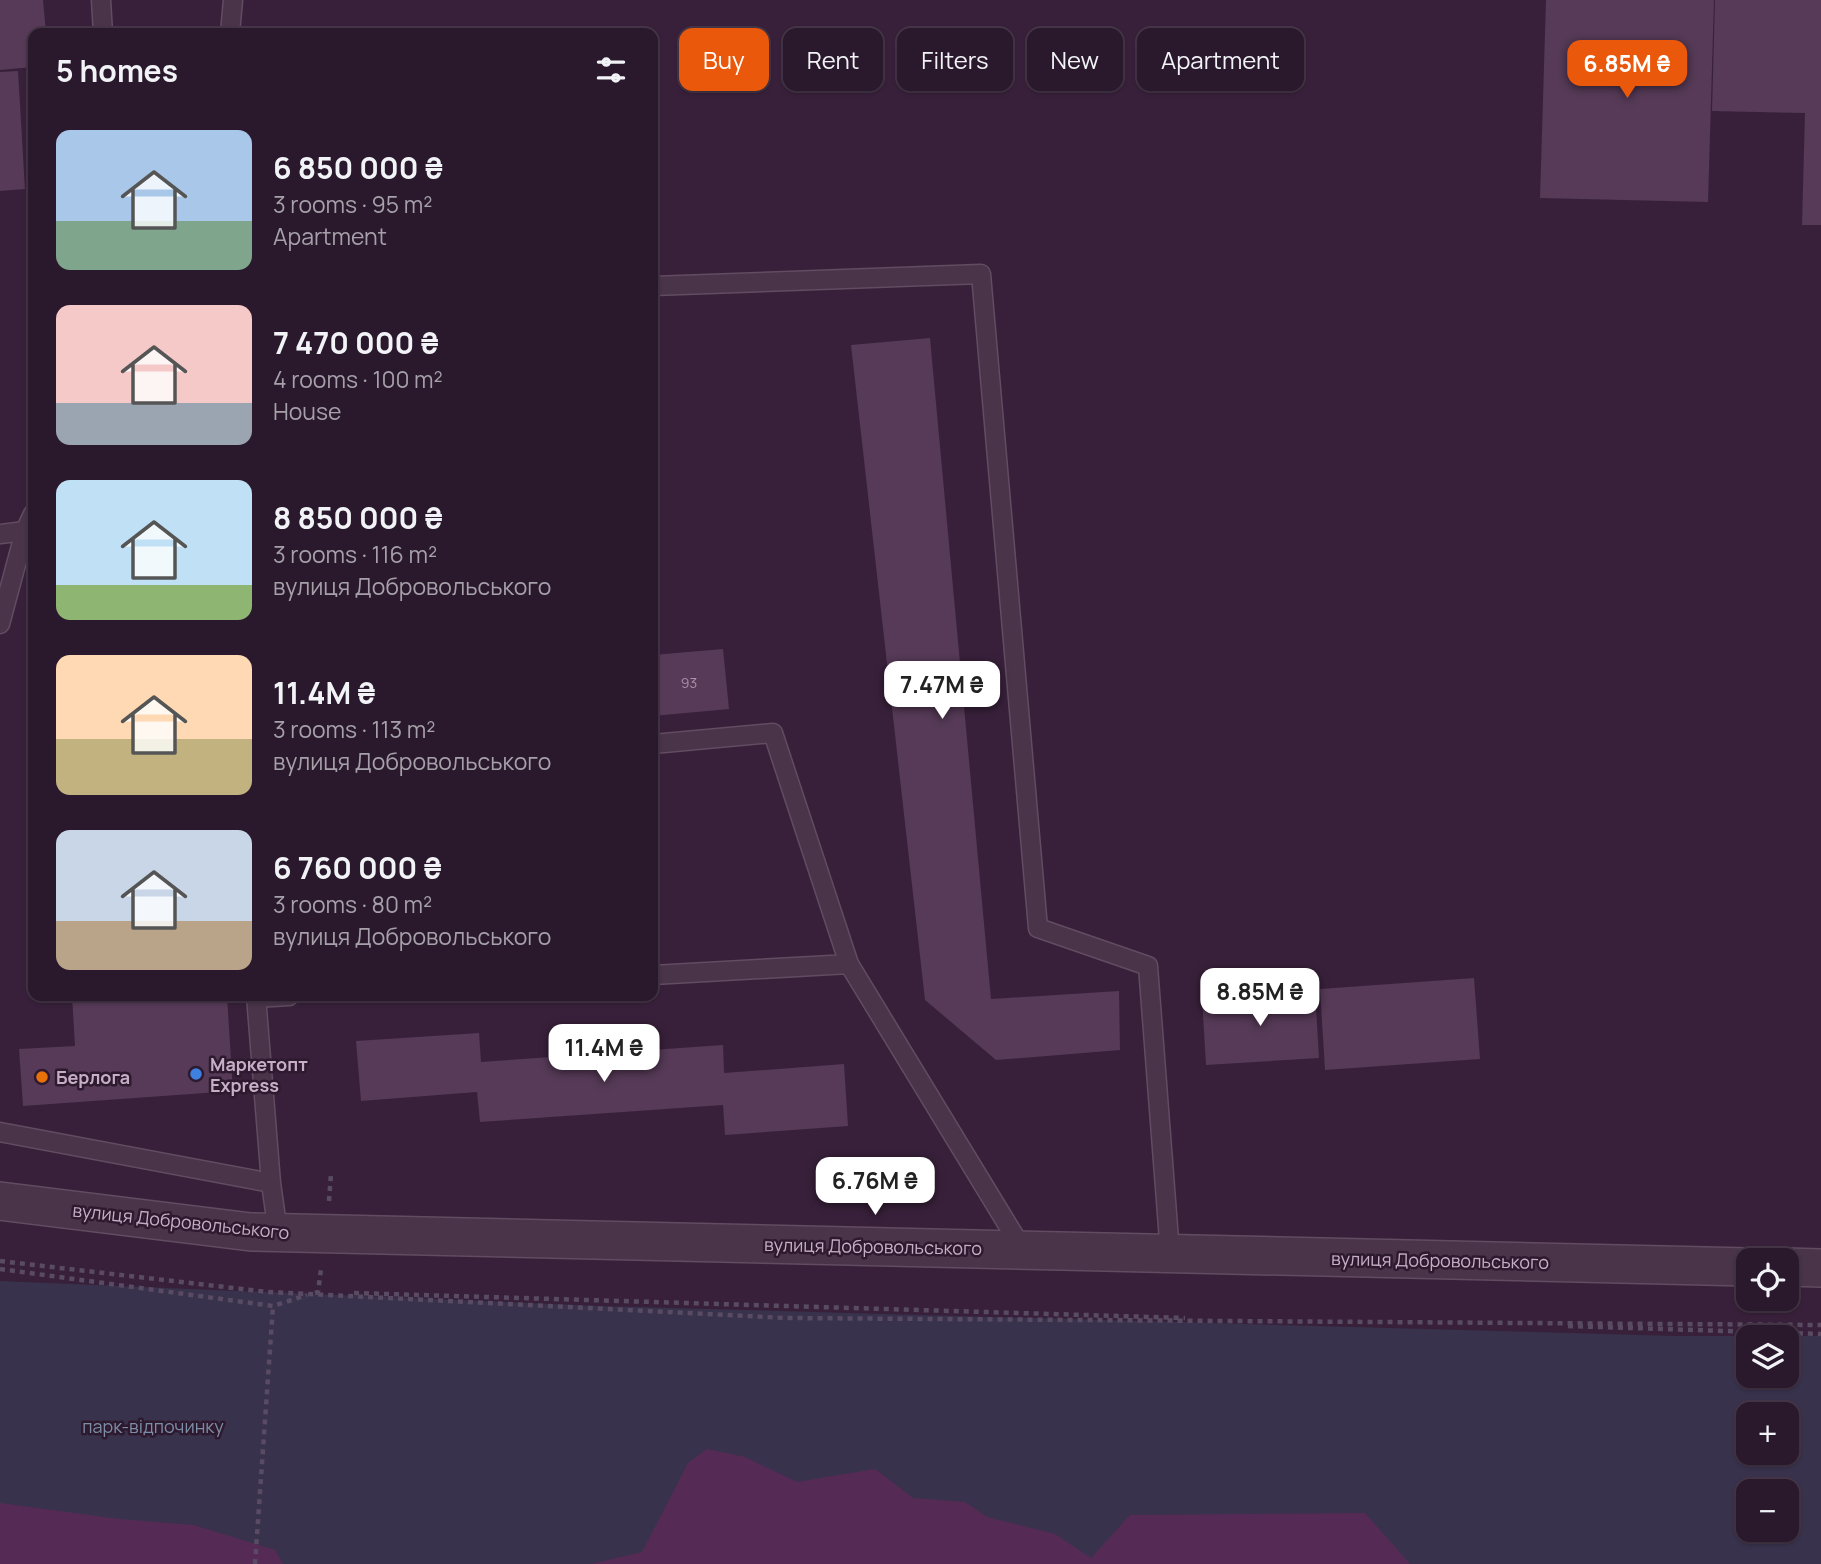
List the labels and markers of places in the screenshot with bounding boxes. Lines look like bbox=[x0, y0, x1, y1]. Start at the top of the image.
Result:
pin: 6.85M ₴ bbox=[1562, 41, 1692, 100]
pin: 7.47M ₴ bbox=[877, 662, 1007, 721]
pin: 8.85M ₴ bbox=[1195, 968, 1325, 1028]
pin: 11.4M ₴ bbox=[539, 1024, 669, 1084]
place label: Маркетопт Express bbox=[210, 1052, 308, 1097]
place label: Берлога bbox=[56, 1065, 130, 1089]
marker: Маркетопт Express bbox=[188, 1066, 204, 1082]
marker: Берлога bbox=[34, 1069, 50, 1085]
pin: 6.76M ₴ bbox=[810, 1158, 940, 1217]

